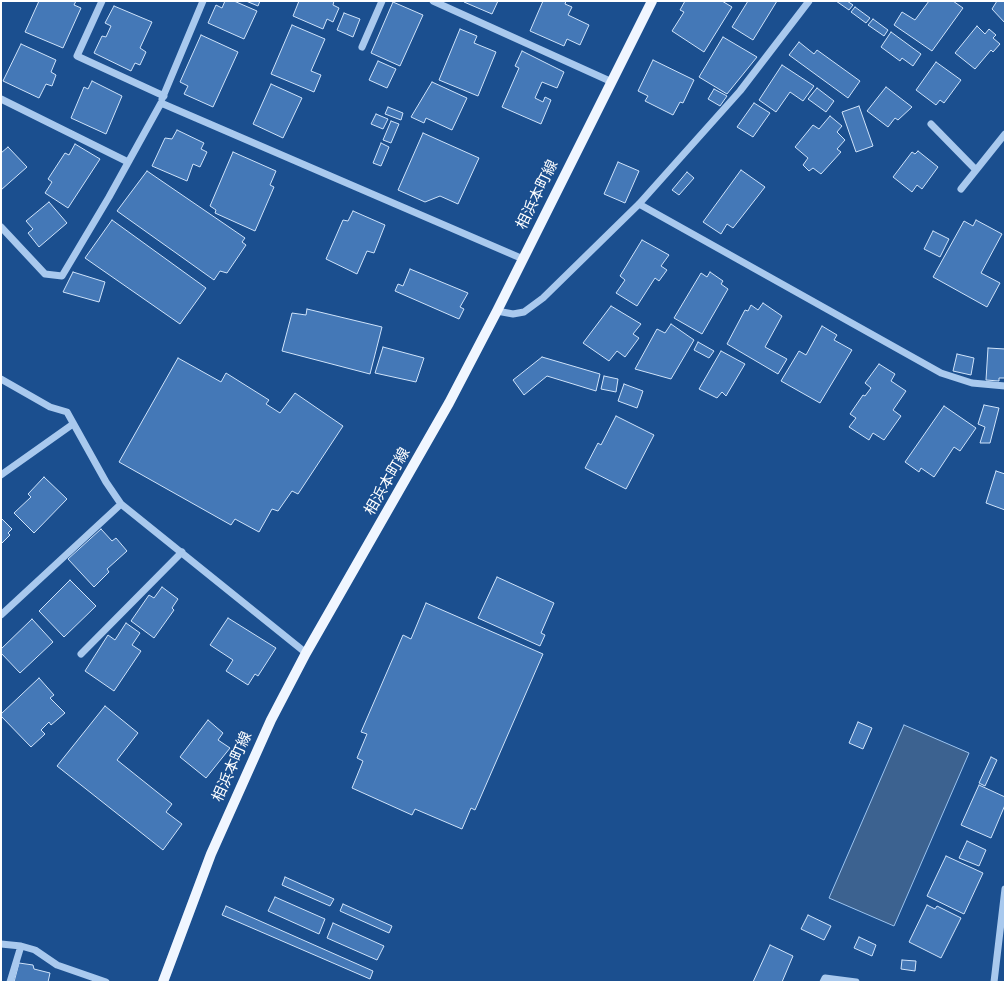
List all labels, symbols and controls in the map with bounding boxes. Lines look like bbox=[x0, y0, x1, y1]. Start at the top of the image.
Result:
street label: 相浜本町線 bbox=[513, 157, 563, 233]
street label: 相浜本町線 bbox=[361, 445, 415, 519]
street label: 相浜本町線 bbox=[210, 729, 256, 805]

